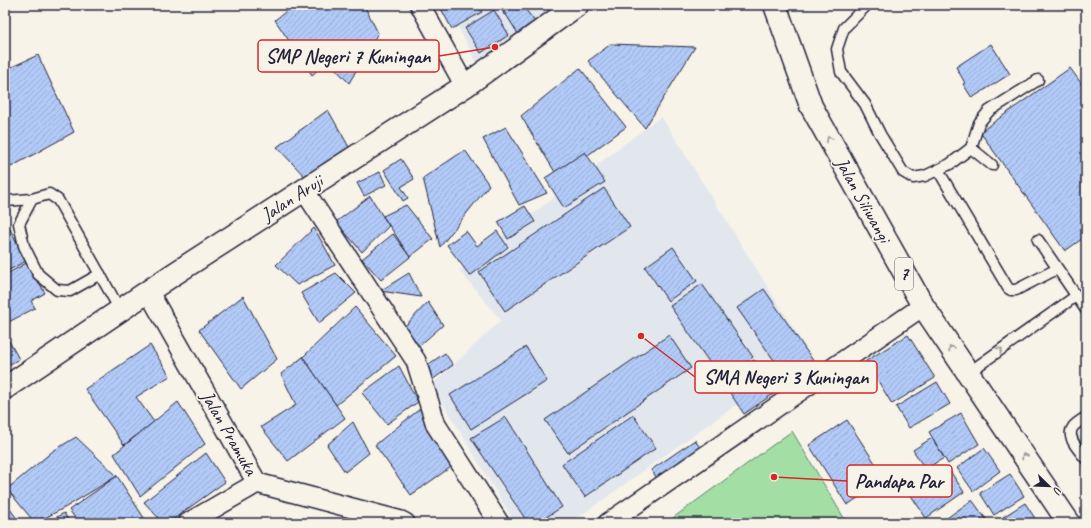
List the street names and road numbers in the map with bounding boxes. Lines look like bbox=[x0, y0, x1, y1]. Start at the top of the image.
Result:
street label: Jalan Siliwangi bbox=[829, 152, 897, 249]
street label: Jalan Aruji bbox=[256, 168, 329, 227]
road number: 7 bbox=[895, 258, 913, 290]
street label: Jalan Pramuka bbox=[195, 386, 263, 481]

